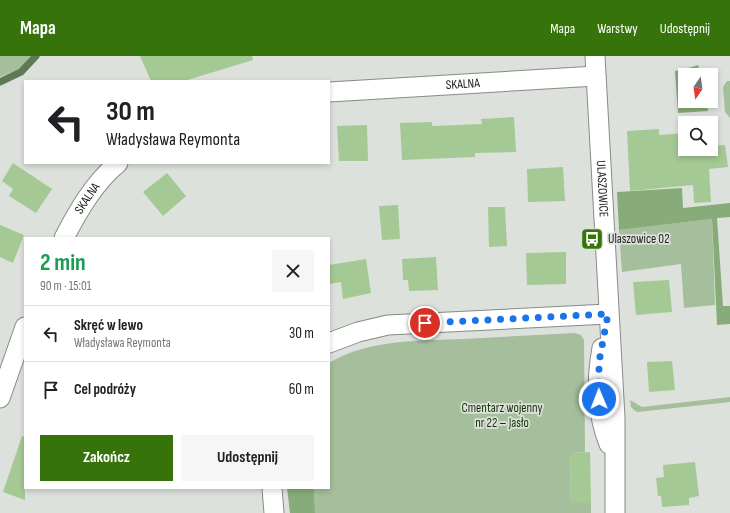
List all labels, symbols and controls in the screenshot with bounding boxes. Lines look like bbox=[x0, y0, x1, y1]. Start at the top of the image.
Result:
text: Mapa bbox=[20, 17, 56, 40]
text: Mapa bbox=[550, 20, 575, 37]
text: Warstwy bbox=[597, 20, 638, 37]
text: Udostępnij bbox=[660, 20, 710, 37]
north arrow bbox=[678, 68, 718, 108]
map controls bbox=[678, 68, 718, 156]
street label: SKALNA bbox=[445, 75, 481, 93]
text: 30 m bbox=[106, 95, 155, 128]
icon: left bbox=[40, 96, 92, 148]
button: search bbox=[678, 116, 718, 156]
text: Władysława Reymonta bbox=[106, 129, 240, 150]
street label: ULASZOWICE bbox=[593, 160, 612, 218]
street label: SKALNA bbox=[71, 179, 104, 217]
bus stop icon: Ulaszowice 02 bbox=[579, 226, 605, 252]
place label: Ulaszowice 02 bbox=[608, 231, 670, 247]
text: 2 min bbox=[40, 248, 86, 277]
button: close bbox=[272, 250, 314, 292]
text: 90 m · 15:01 bbox=[40, 278, 91, 294]
pin bbox=[408, 306, 442, 340]
icon: arrive bbox=[414, 312, 436, 334]
text: Skręć w lewo bbox=[74, 316, 143, 335]
icon: left bbox=[40, 323, 62, 345]
text: 30 m bbox=[289, 324, 314, 343]
text: Władysława Reymonta bbox=[74, 335, 171, 351]
position arrow bbox=[578, 378, 620, 420]
icon: arrive bbox=[40, 379, 62, 401]
text: Cel podróży bbox=[74, 380, 136, 399]
text: 60 m bbox=[289, 380, 314, 399]
park label: Cmentarz wojenny nr 22 – Jasło bbox=[461, 400, 543, 431]
button: Zakończ bbox=[40, 435, 173, 481]
button: Udostępnij bbox=[181, 435, 314, 481]

